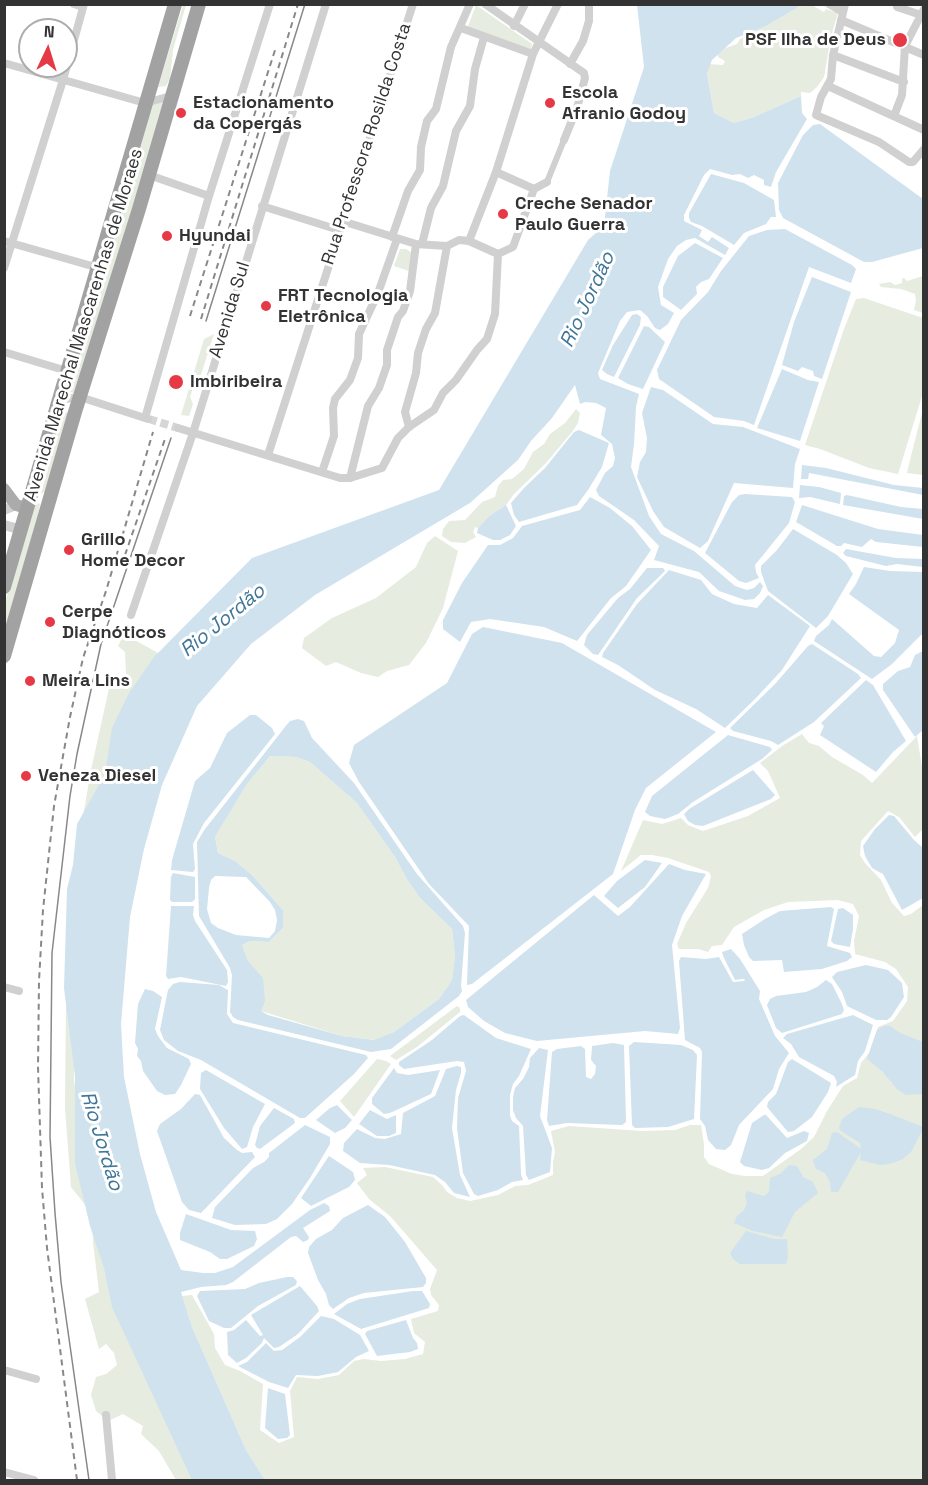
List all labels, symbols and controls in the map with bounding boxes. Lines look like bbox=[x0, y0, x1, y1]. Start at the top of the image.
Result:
north arrow bbox=[18, 18, 78, 78]
street label: Rua Professora Rosilda Costa bbox=[318, 20, 416, 268]
text: N bbox=[43, 21, 55, 42]
place label: PSF Ilha de Deus bbox=[745, 29, 886, 51]
marker: PSF Ilha de Deus bbox=[891, 31, 909, 49]
place label: Escola Afranio Godoy bbox=[562, 82, 686, 124]
place label: Estacionamento da Copergás bbox=[193, 92, 334, 134]
marker: Escola Afranio Godoy bbox=[543, 96, 557, 110]
marker: Estacionamento da Copergás bbox=[174, 106, 188, 120]
street label: Avenida Marechal Mascarenhas de Moraes bbox=[20, 146, 148, 504]
place label: Creche Senador Paulo Guerra bbox=[515, 193, 653, 236]
marker: Creche Senador Paulo Guerra bbox=[496, 207, 510, 221]
place label: Hyundai bbox=[179, 225, 251, 247]
marker: Hyundai bbox=[160, 229, 174, 243]
water label: Rio Jordão bbox=[555, 249, 621, 351]
street label: Avenida Sul bbox=[205, 259, 255, 361]
place label: FRT Tecnologia Eletrônica bbox=[278, 285, 408, 328]
marker: FRT Tecnologia Eletrônica bbox=[259, 299, 273, 313]
place label: Imbiribeira bbox=[190, 371, 282, 393]
marker: Imbiribeira bbox=[167, 373, 185, 391]
place label: Grillo Home Decor bbox=[81, 529, 185, 572]
marker: Grillo Home Decor bbox=[62, 543, 76, 557]
water label: Rio Jordão bbox=[176, 579, 270, 663]
place label: Cerpe Diagnóticos bbox=[62, 601, 166, 644]
marker: Cerpe Diagnóticos bbox=[43, 615, 57, 629]
place label: Meira Lins bbox=[42, 670, 130, 692]
marker: Meira Lins bbox=[23, 674, 37, 688]
place label: Veneza Diesel bbox=[38, 765, 156, 787]
marker: Veneza Diesel bbox=[19, 769, 33, 783]
water label: Rio Jordão bbox=[75, 1089, 127, 1193]

